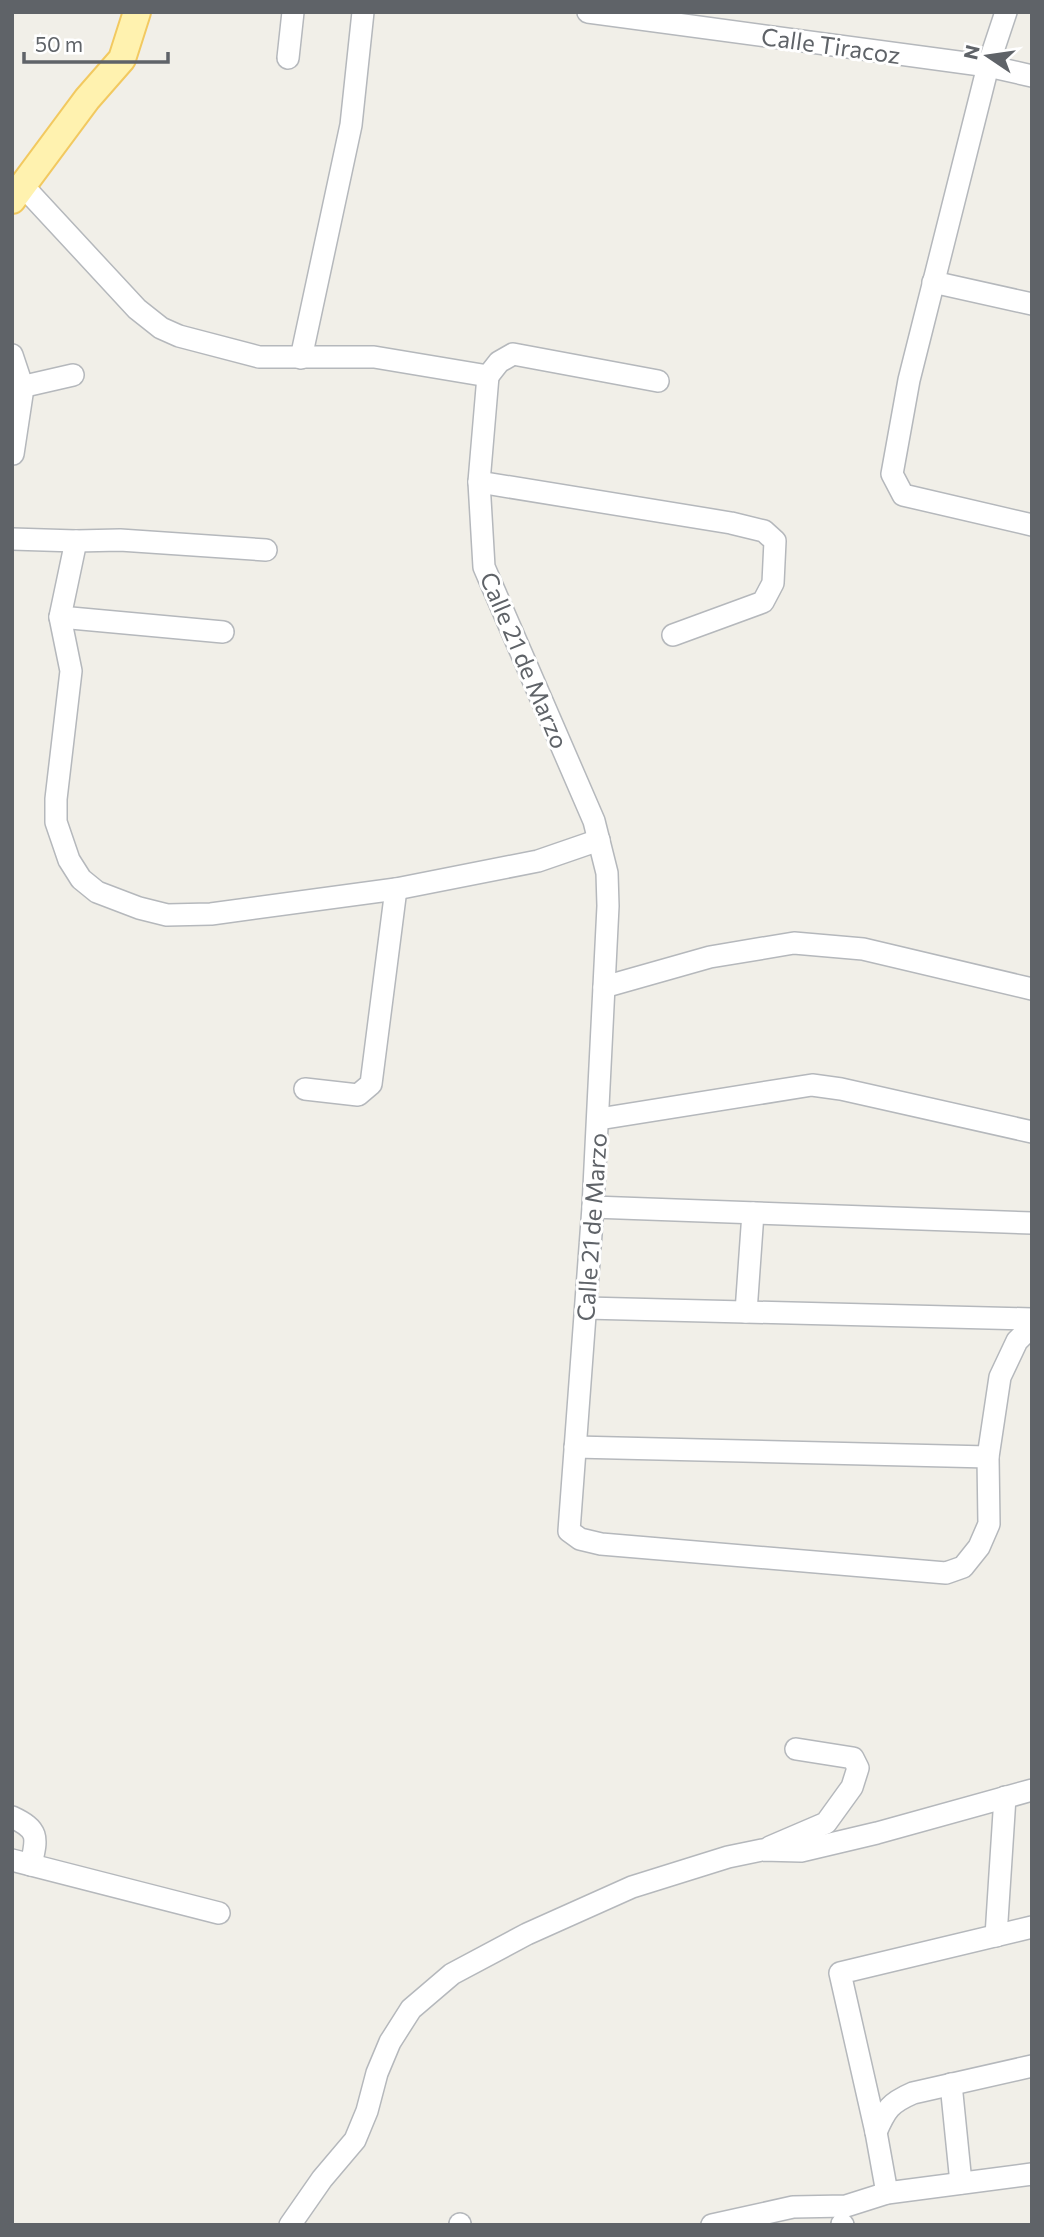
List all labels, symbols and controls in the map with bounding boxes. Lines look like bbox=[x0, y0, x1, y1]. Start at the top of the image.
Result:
scale bar bbox=[24, 21, 168, 65]
street label: Calle Tiracoz bbox=[760, 21, 902, 69]
north arrow bbox=[953, 21, 1023, 91]
text: 50 m bbox=[35, 31, 83, 56]
text: N bbox=[958, 43, 984, 62]
street label: Calle 21 de Marzo bbox=[475, 567, 575, 753]
street label: Calle 21 de Marzo bbox=[570, 1132, 612, 1322]

